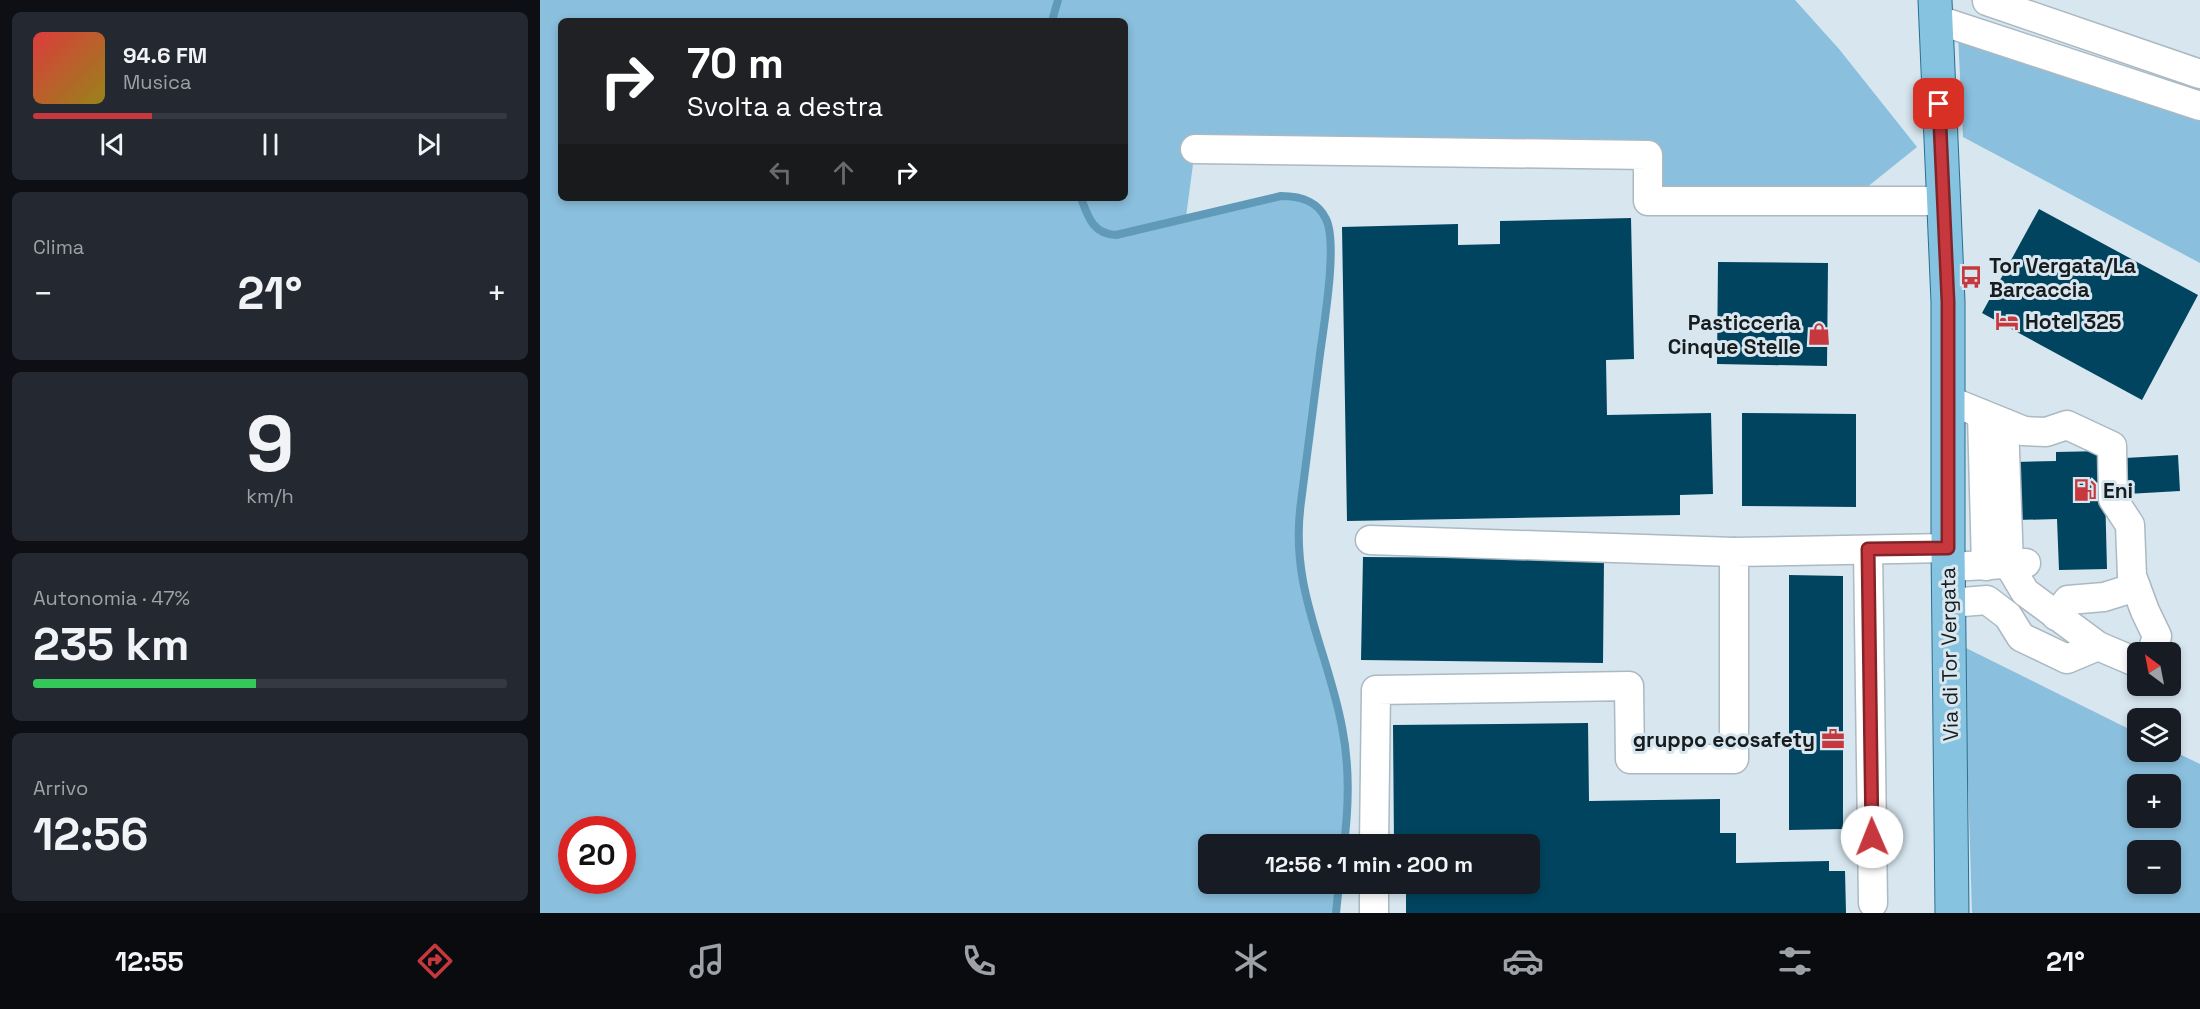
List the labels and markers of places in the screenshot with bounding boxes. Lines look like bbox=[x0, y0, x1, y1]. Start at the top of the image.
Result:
pin bbox=[1913, 78, 1964, 129]
place label: Tor Vergata/La Barcaccia bbox=[1989, 252, 2136, 303]
bus stop icon: Tor Vergata/La Barcaccia bbox=[1958, 264, 1984, 290]
hotel icon: Hotel 325 bbox=[1994, 308, 2020, 334]
place label: Hotel 325 bbox=[2025, 308, 2121, 335]
place label: Pasticceria Cinque Stelle bbox=[1668, 309, 1801, 360]
shop icon: Pasticceria Cinque Stelle bbox=[1806, 321, 1832, 347]
fuel station icon: Eni bbox=[2072, 477, 2098, 503]
place label: Eni bbox=[2103, 477, 2133, 504]
place label: gruppo ecosafety bbox=[1633, 726, 1815, 753]
office icon: gruppo ecosafety bbox=[1820, 726, 1846, 752]

